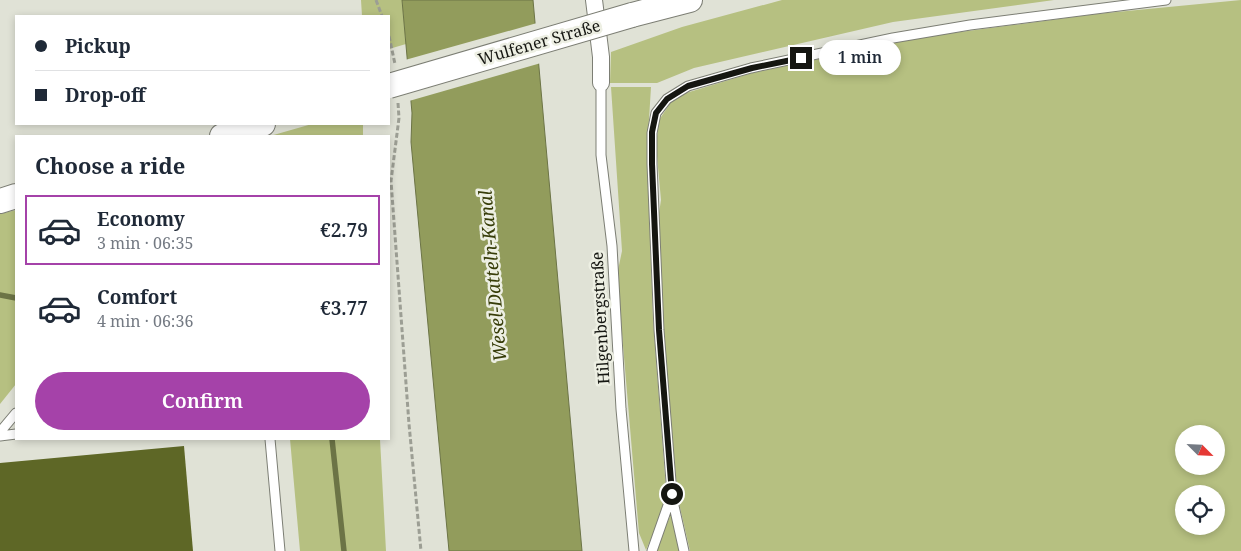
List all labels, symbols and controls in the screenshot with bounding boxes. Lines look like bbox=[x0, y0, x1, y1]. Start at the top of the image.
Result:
street label: Wulfener Straße bbox=[475, 14, 603, 70]
text: Pickup bbox=[65, 33, 131, 59]
callout: 1 min bbox=[818, 40, 901, 76]
text: 1 min bbox=[838, 46, 882, 68]
route end bbox=[790, 47, 812, 69]
text: Drop-off bbox=[65, 82, 145, 108]
text: Choose a ride bbox=[35, 150, 185, 180]
water label: Wesel-Datteln-Kanal bbox=[473, 189, 511, 363]
text: Economy bbox=[97, 206, 185, 232]
icon: car bbox=[37, 208, 82, 253]
text: €2.79 bbox=[320, 217, 368, 243]
text: 3 min · 06:35 bbox=[97, 232, 193, 254]
street label: Hilgenbergstraße bbox=[586, 251, 614, 385]
text: Comfort bbox=[97, 284, 177, 310]
icon: car bbox=[37, 286, 82, 331]
text: €3.77 bbox=[320, 295, 368, 321]
text: 4 min · 06:36 bbox=[97, 310, 193, 332]
button: Confirm bbox=[35, 372, 370, 430]
north arrow bbox=[1175, 425, 1225, 475]
map controls bbox=[1175, 425, 1225, 535]
route start bbox=[661, 483, 683, 505]
button: locate bbox=[1175, 485, 1225, 535]

